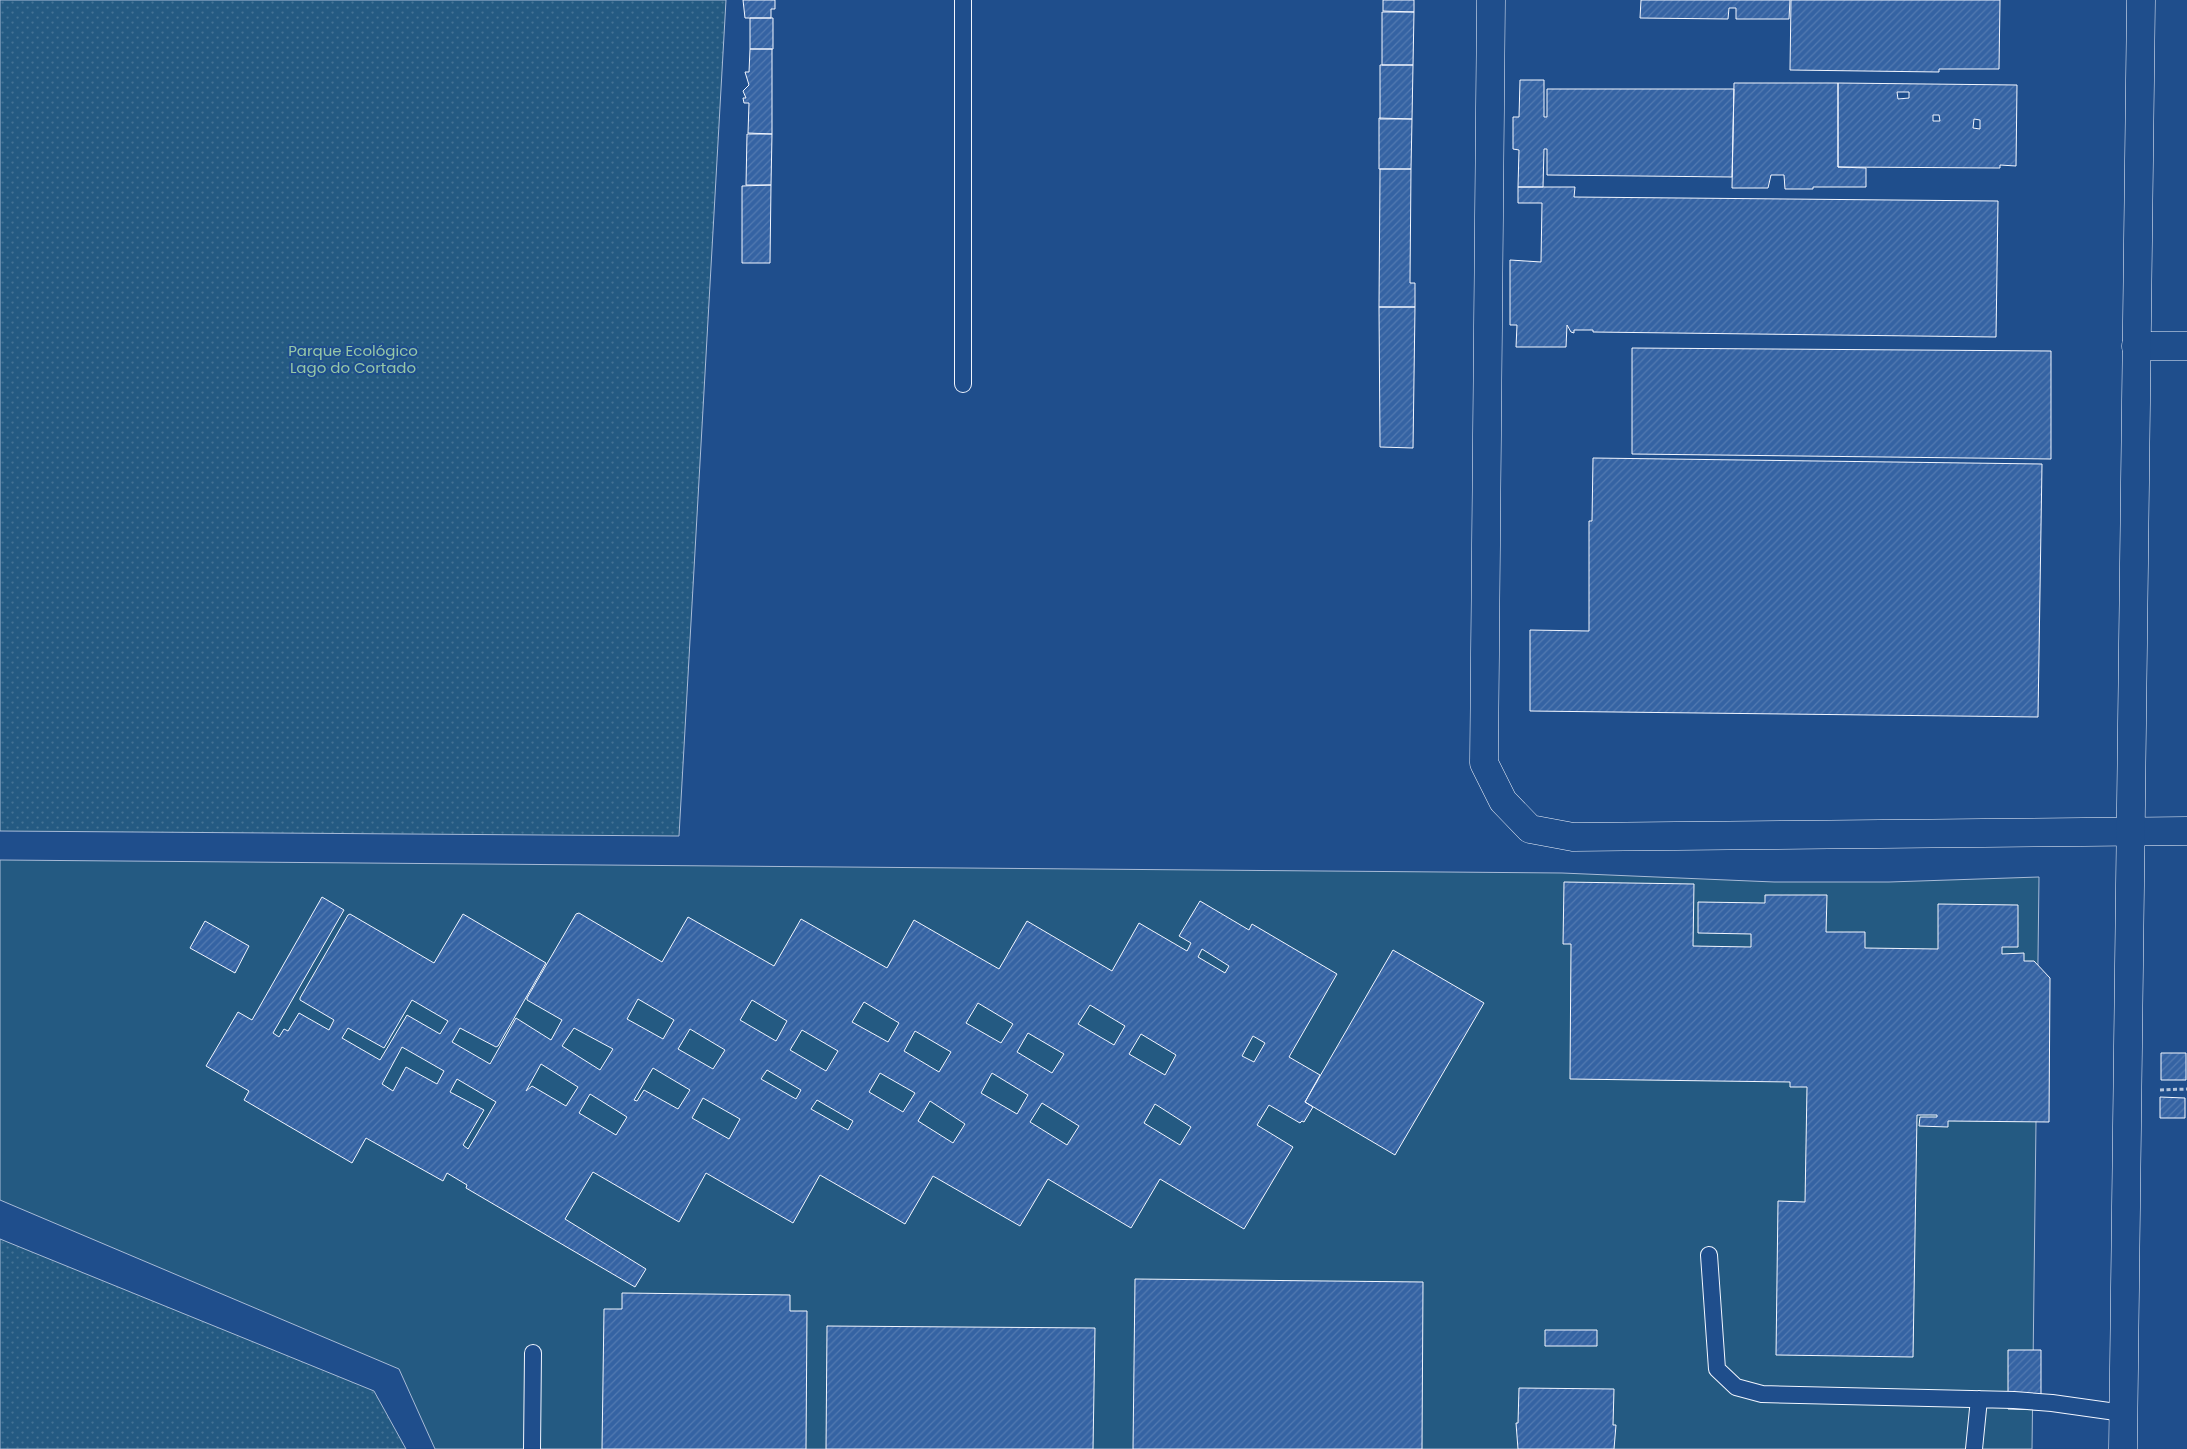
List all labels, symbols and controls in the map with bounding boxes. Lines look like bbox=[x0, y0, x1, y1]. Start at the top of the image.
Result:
park label: Parque Ecológico Lago do Cortado bbox=[288, 340, 418, 378]

